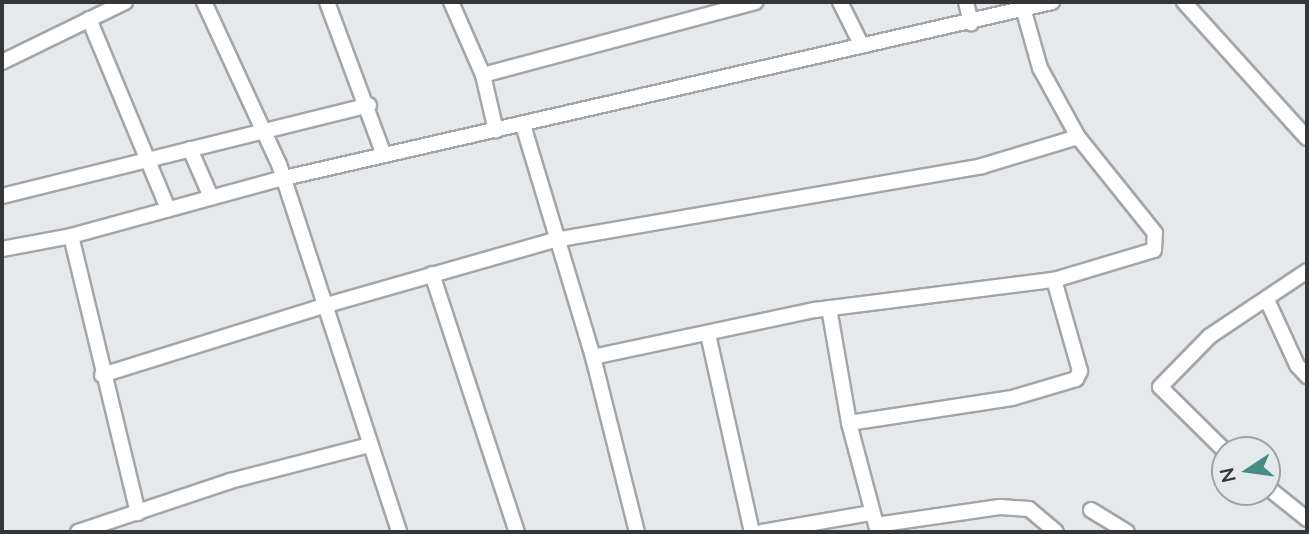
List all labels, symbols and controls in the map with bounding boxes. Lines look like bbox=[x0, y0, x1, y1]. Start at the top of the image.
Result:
north arrow bbox=[1211, 436, 1281, 506]
text: N bbox=[1214, 466, 1240, 485]

